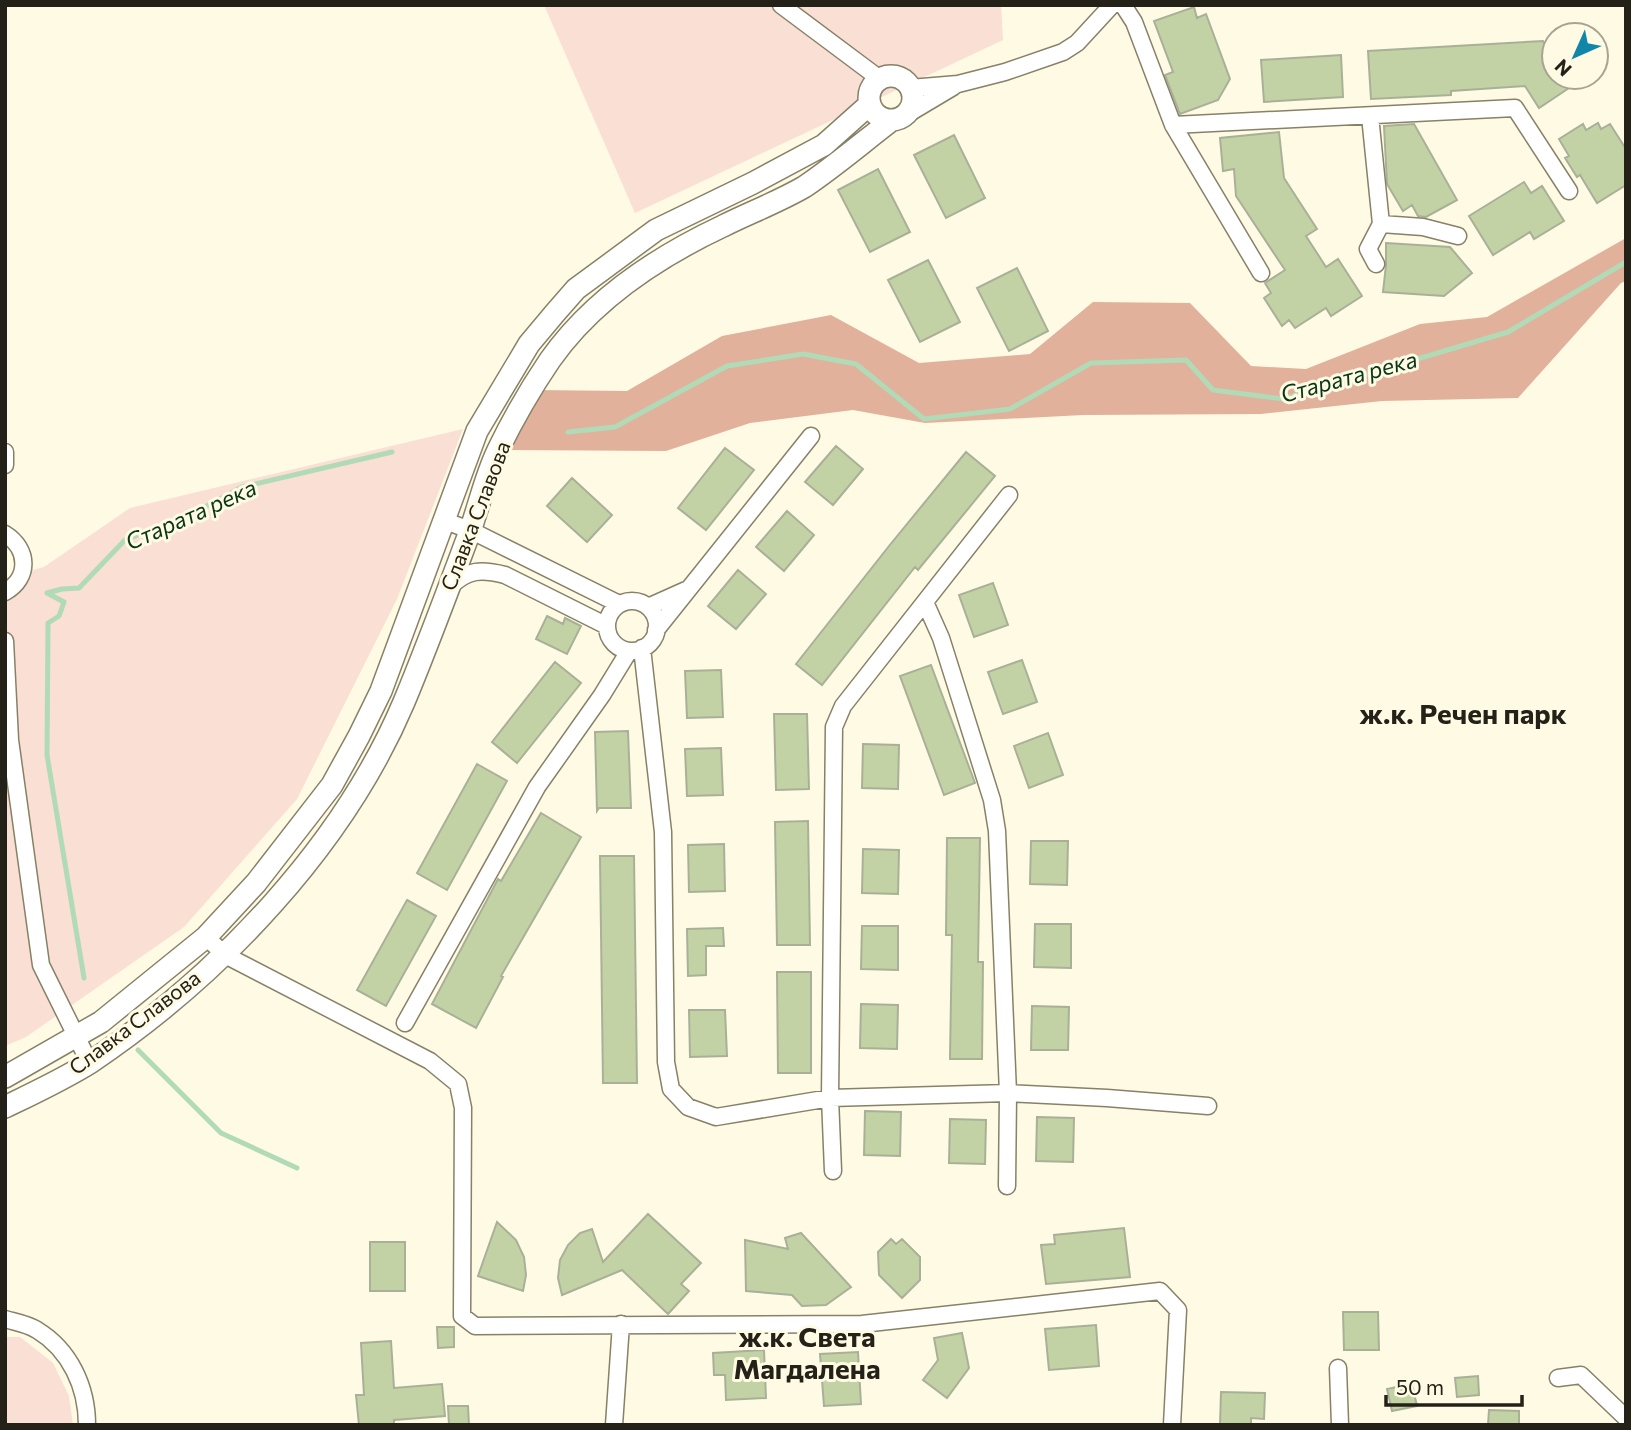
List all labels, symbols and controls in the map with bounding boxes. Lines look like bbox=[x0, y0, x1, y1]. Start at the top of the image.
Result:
north arrow bbox=[1540, 21, 1610, 91]
text: N bbox=[1549, 55, 1576, 82]
water label: Старата река bbox=[1277, 344, 1420, 408]
street label: Славка Славова bbox=[435, 437, 515, 594]
water label: Старата река bbox=[121, 473, 260, 555]
district label: ж.к. Речен парк bbox=[1359, 696, 1567, 730]
street label: Славка Славова bbox=[64, 964, 205, 1079]
district label: ж.к. Света Магдалена bbox=[733, 1319, 881, 1385]
scale bar bbox=[1386, 1364, 1522, 1408]
text: 50 m bbox=[1396, 1374, 1444, 1399]

